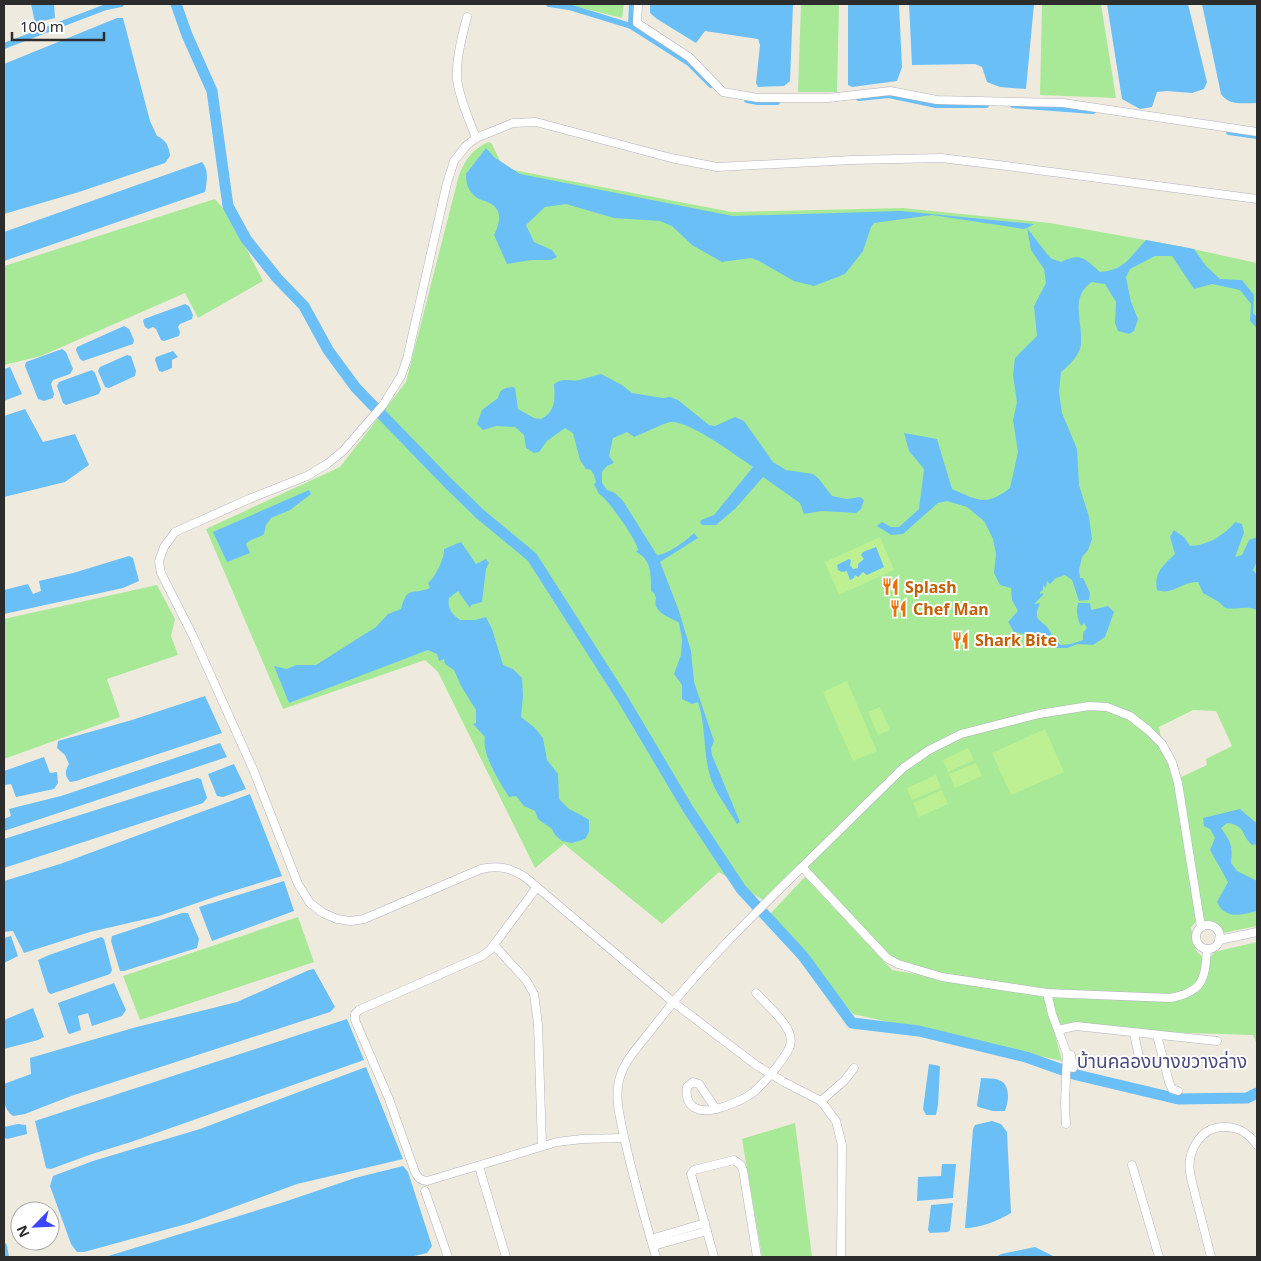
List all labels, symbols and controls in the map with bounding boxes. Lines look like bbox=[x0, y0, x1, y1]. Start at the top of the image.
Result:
scale bar bbox=[12, 10, 105, 42]
text: 100 m bbox=[20, 16, 64, 36]
place label: Splash bbox=[905, 576, 957, 598]
restaurant icon: Splash bbox=[881, 577, 901, 597]
place label: Chef Man bbox=[913, 598, 989, 620]
restaurant icon: Chef Man bbox=[889, 599, 909, 619]
place label: Shark Bite bbox=[975, 629, 1057, 651]
restaurant icon: Shark Bite bbox=[951, 630, 971, 650]
district label: บ้านคลองบางขวางล่าง bbox=[1077, 1048, 1247, 1074]
north arrow bbox=[10, 1201, 60, 1251]
text: N bbox=[12, 1222, 34, 1241]

